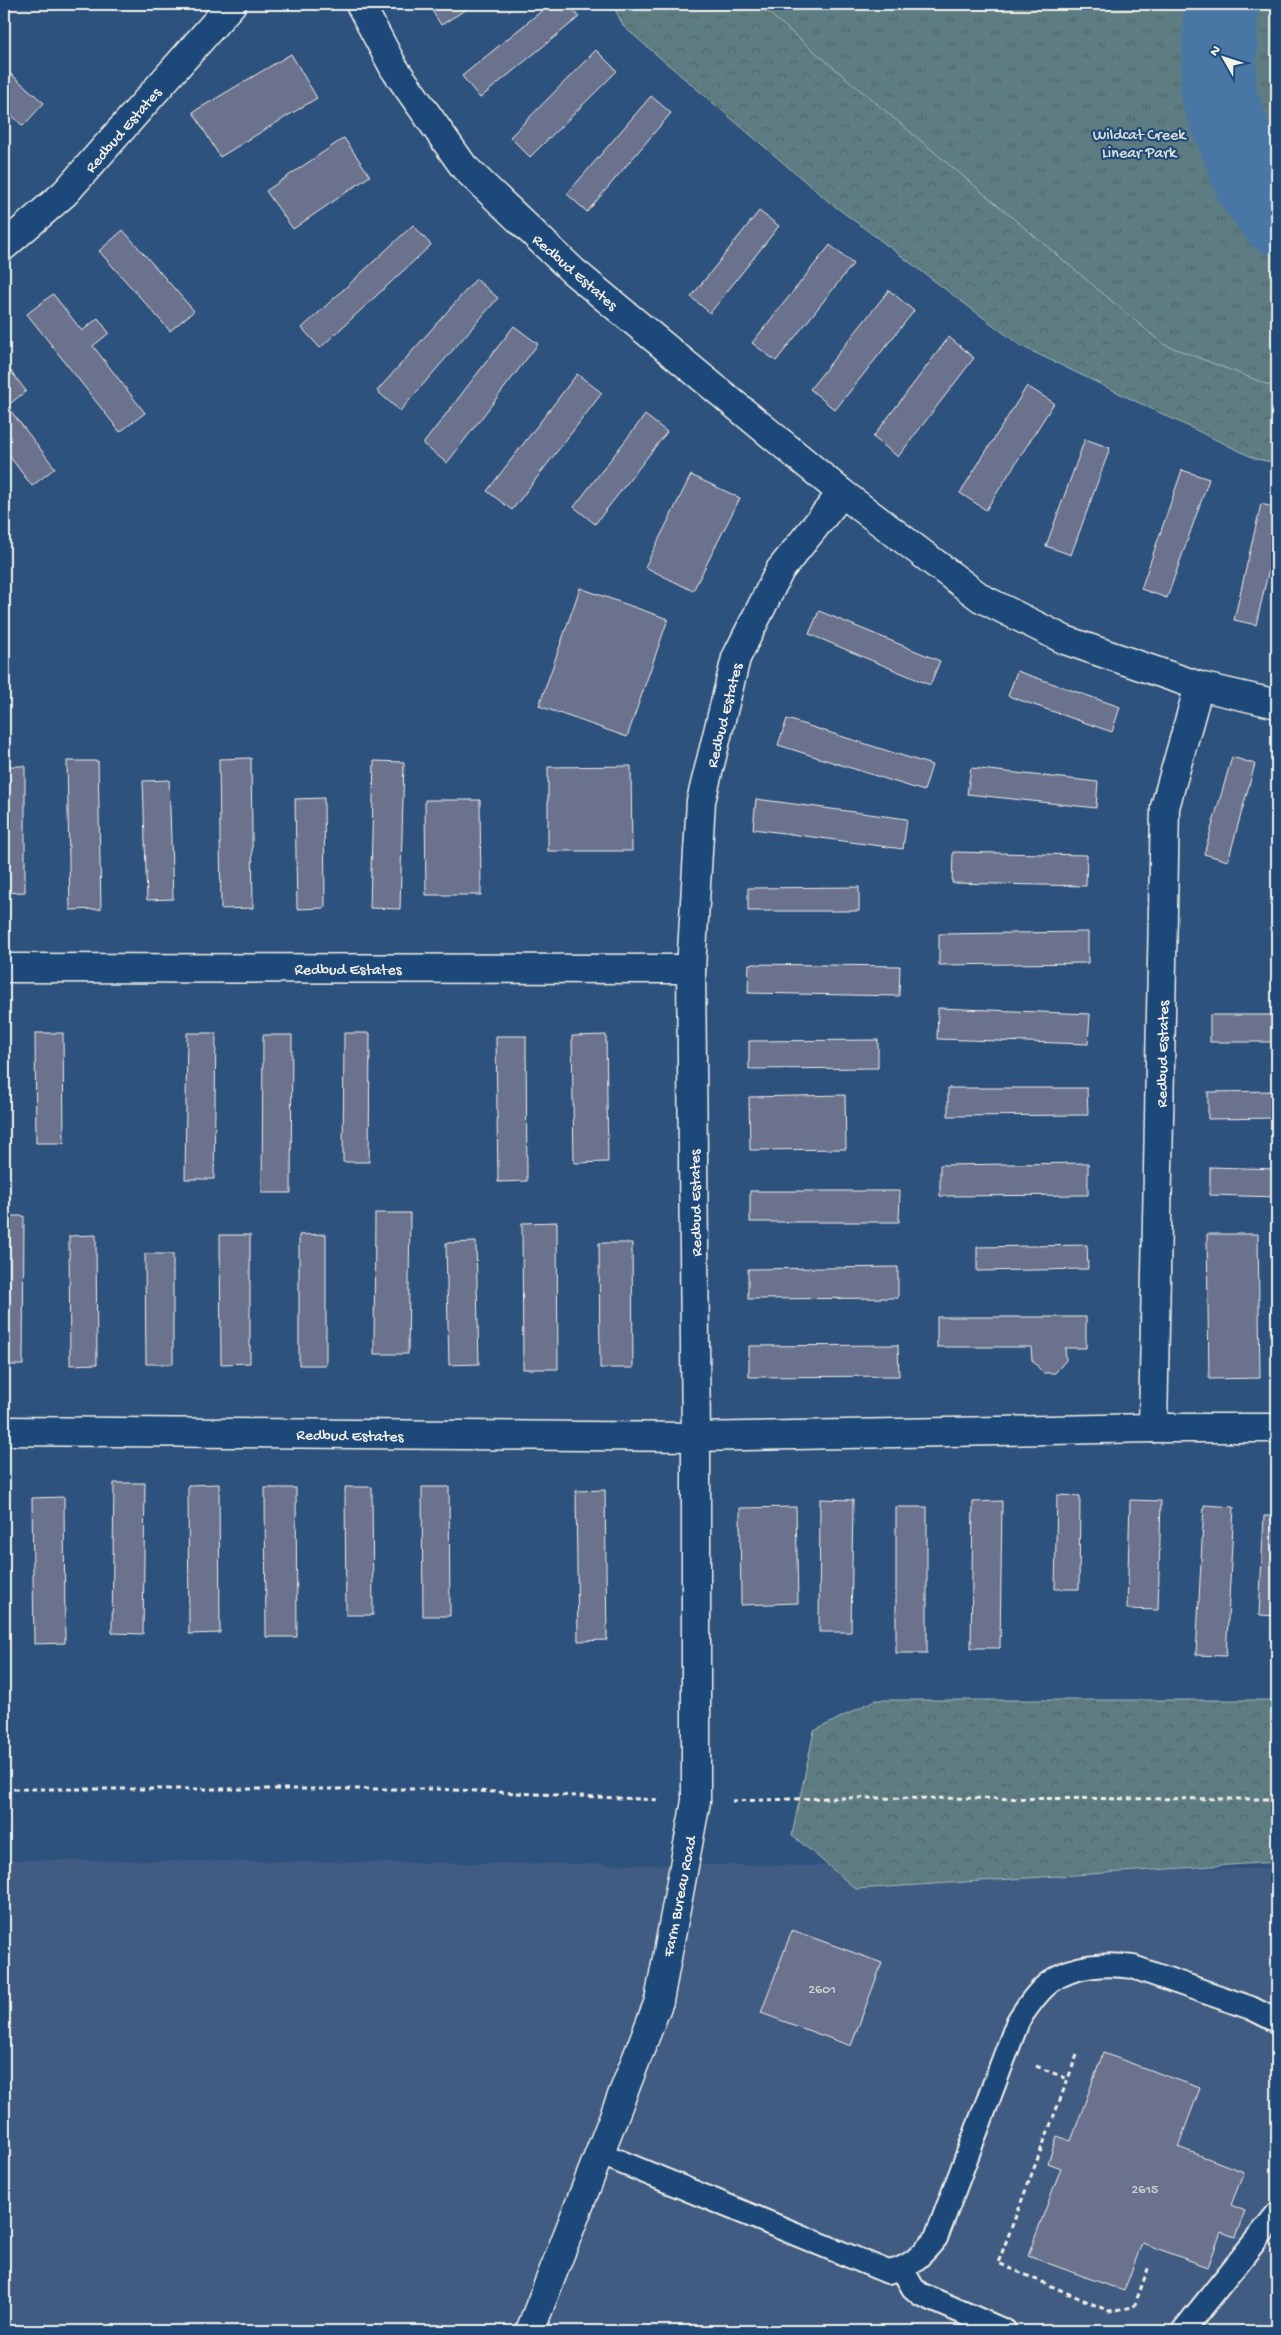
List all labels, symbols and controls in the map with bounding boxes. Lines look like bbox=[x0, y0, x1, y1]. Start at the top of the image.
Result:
north arrow bbox=[1198, 32, 1248, 82]
text: N bbox=[1206, 42, 1225, 60]
street label: Redbud Estates bbox=[82, 84, 168, 178]
park label: Wildcat Creek Linear Park bbox=[1093, 127, 1187, 164]
street label: Redbud Estates bbox=[527, 231, 621, 317]
street label: Redbud Estates bbox=[704, 661, 749, 770]
street label: Redbud Estates bbox=[294, 962, 403, 981]
street label: Redbud Estates bbox=[1154, 999, 1175, 1108]
street label: Redbud Estates bbox=[687, 1148, 708, 1257]
street label: Redbud Estates bbox=[296, 1427, 405, 1448]
street label: Farm Bureau Road bbox=[660, 1833, 703, 1960]
house number: 2601 bbox=[808, 1982, 836, 1999]
house number: 2615 bbox=[1132, 2182, 1158, 2199]

